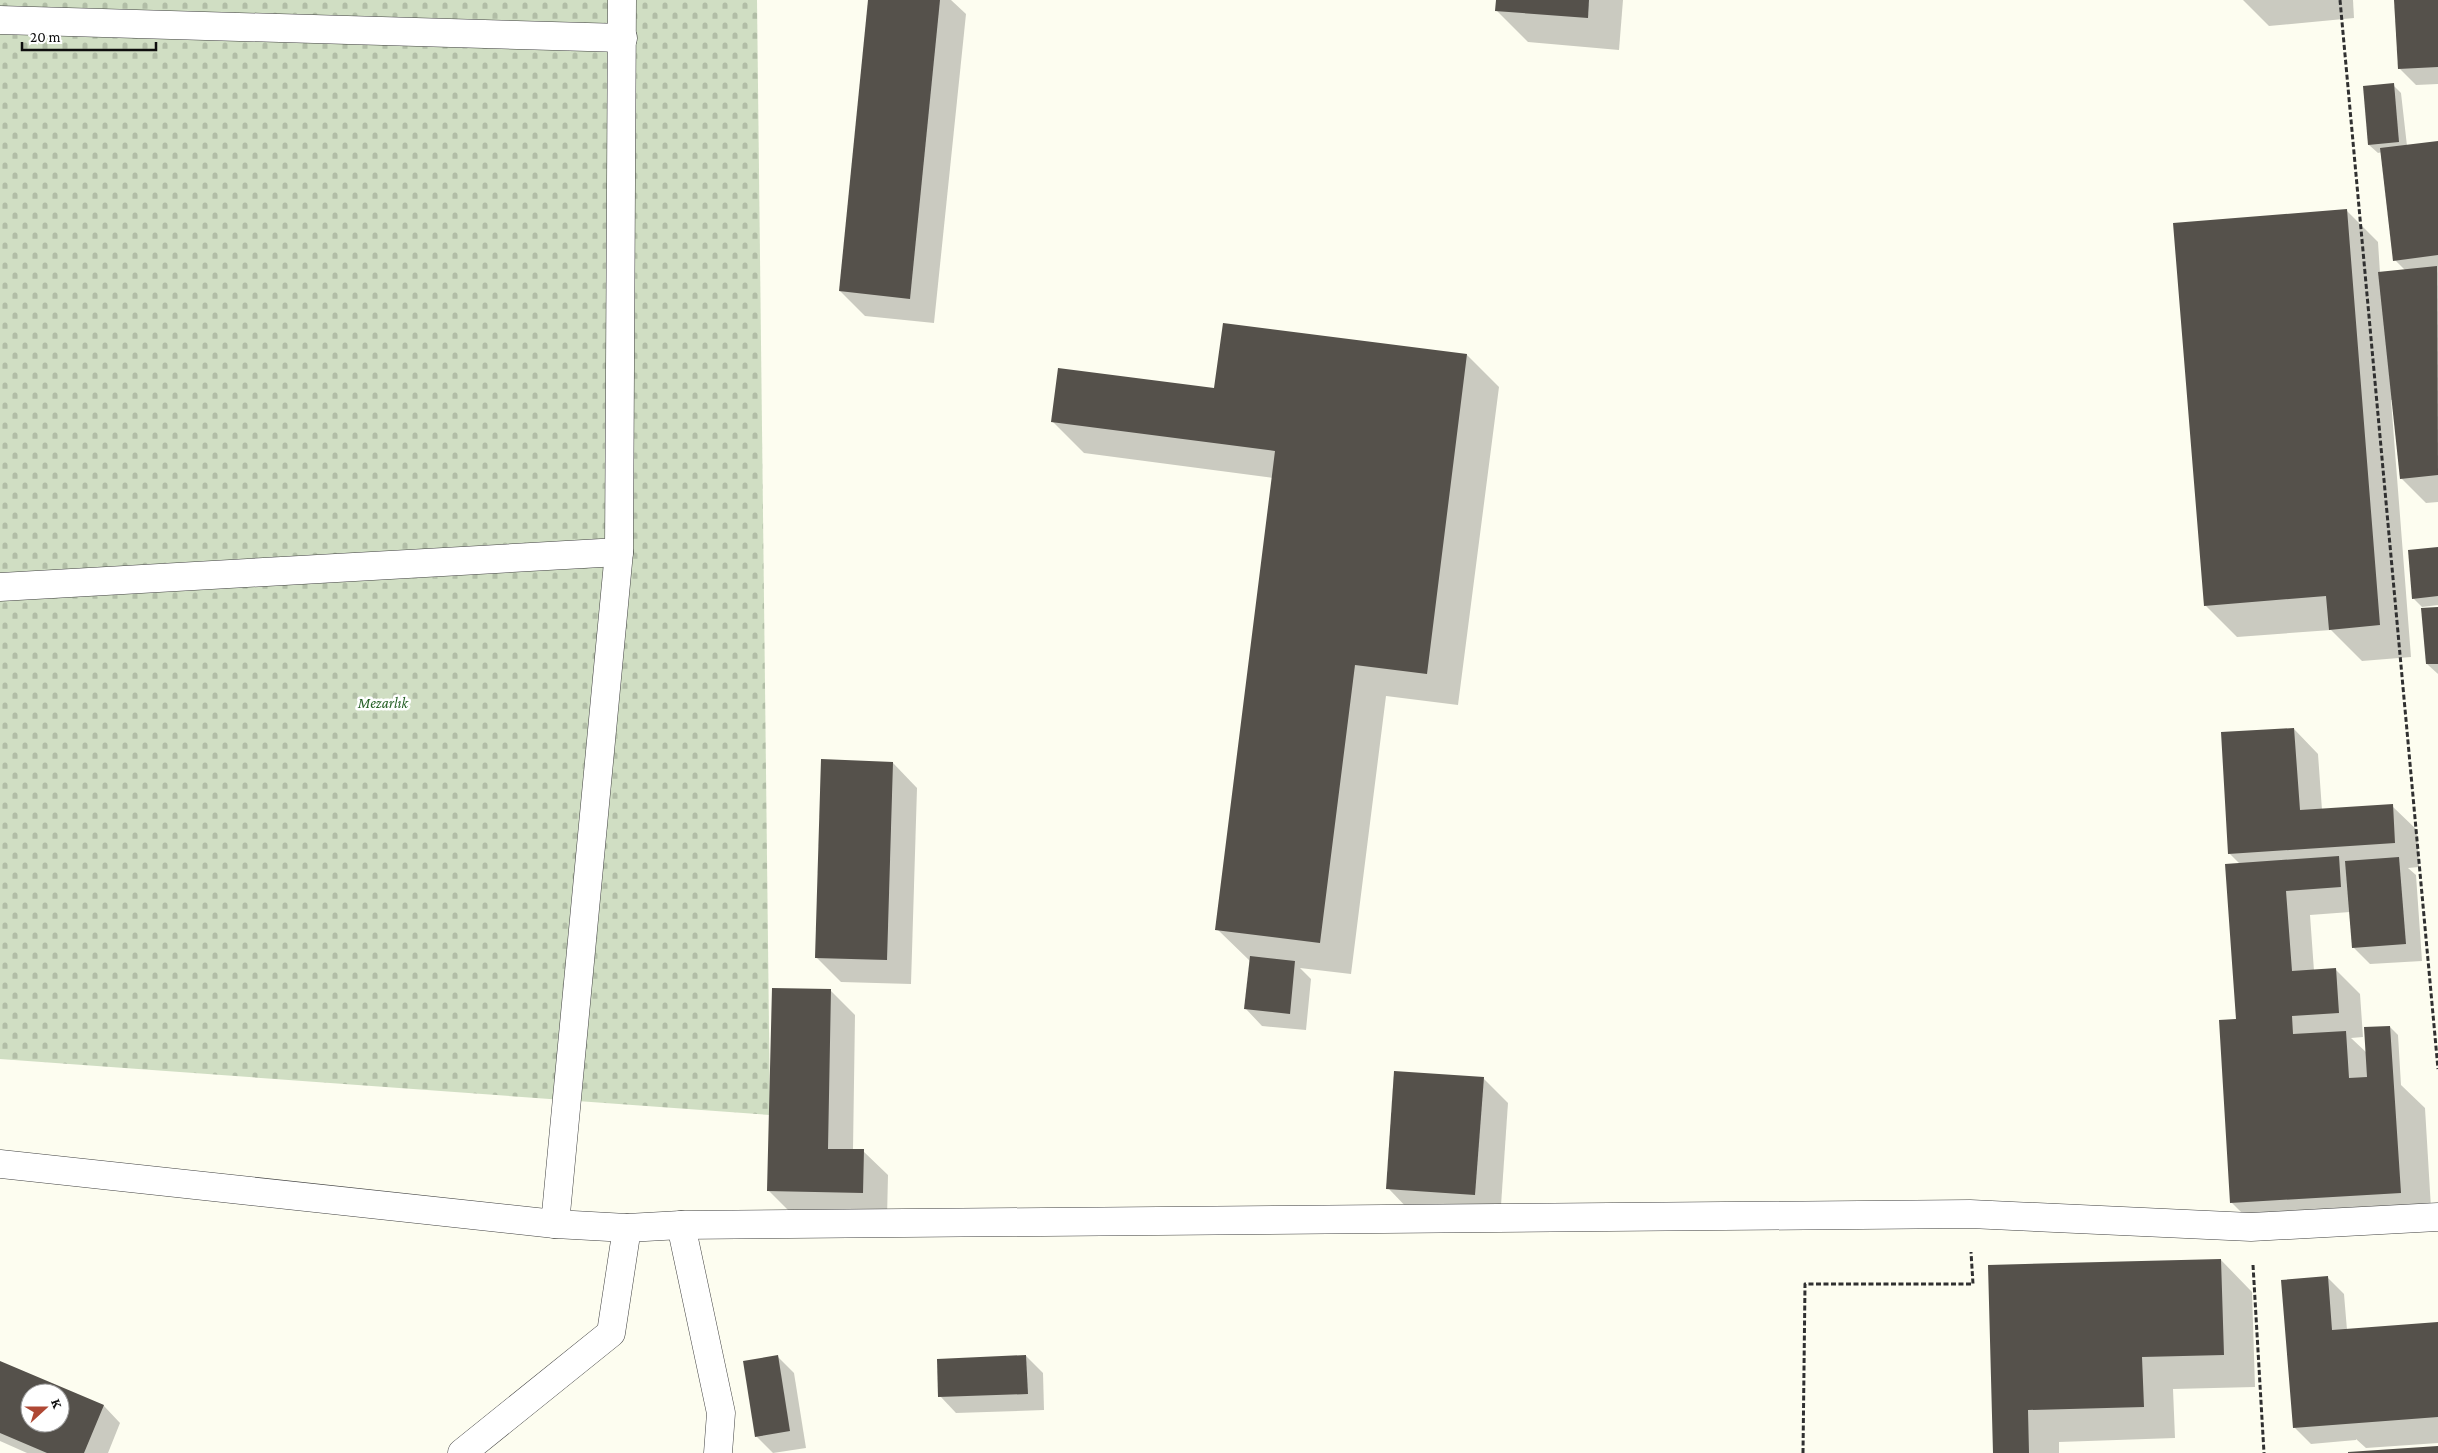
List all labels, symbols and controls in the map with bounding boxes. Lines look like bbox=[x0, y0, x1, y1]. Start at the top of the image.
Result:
scale bar bbox=[22, 20, 156, 52]
text: 20 m bbox=[30, 29, 61, 45]
park label: Mezarlık bbox=[357, 695, 410, 711]
north arrow bbox=[20, 1383, 70, 1433]
text: K bbox=[48, 1396, 67, 1411]

